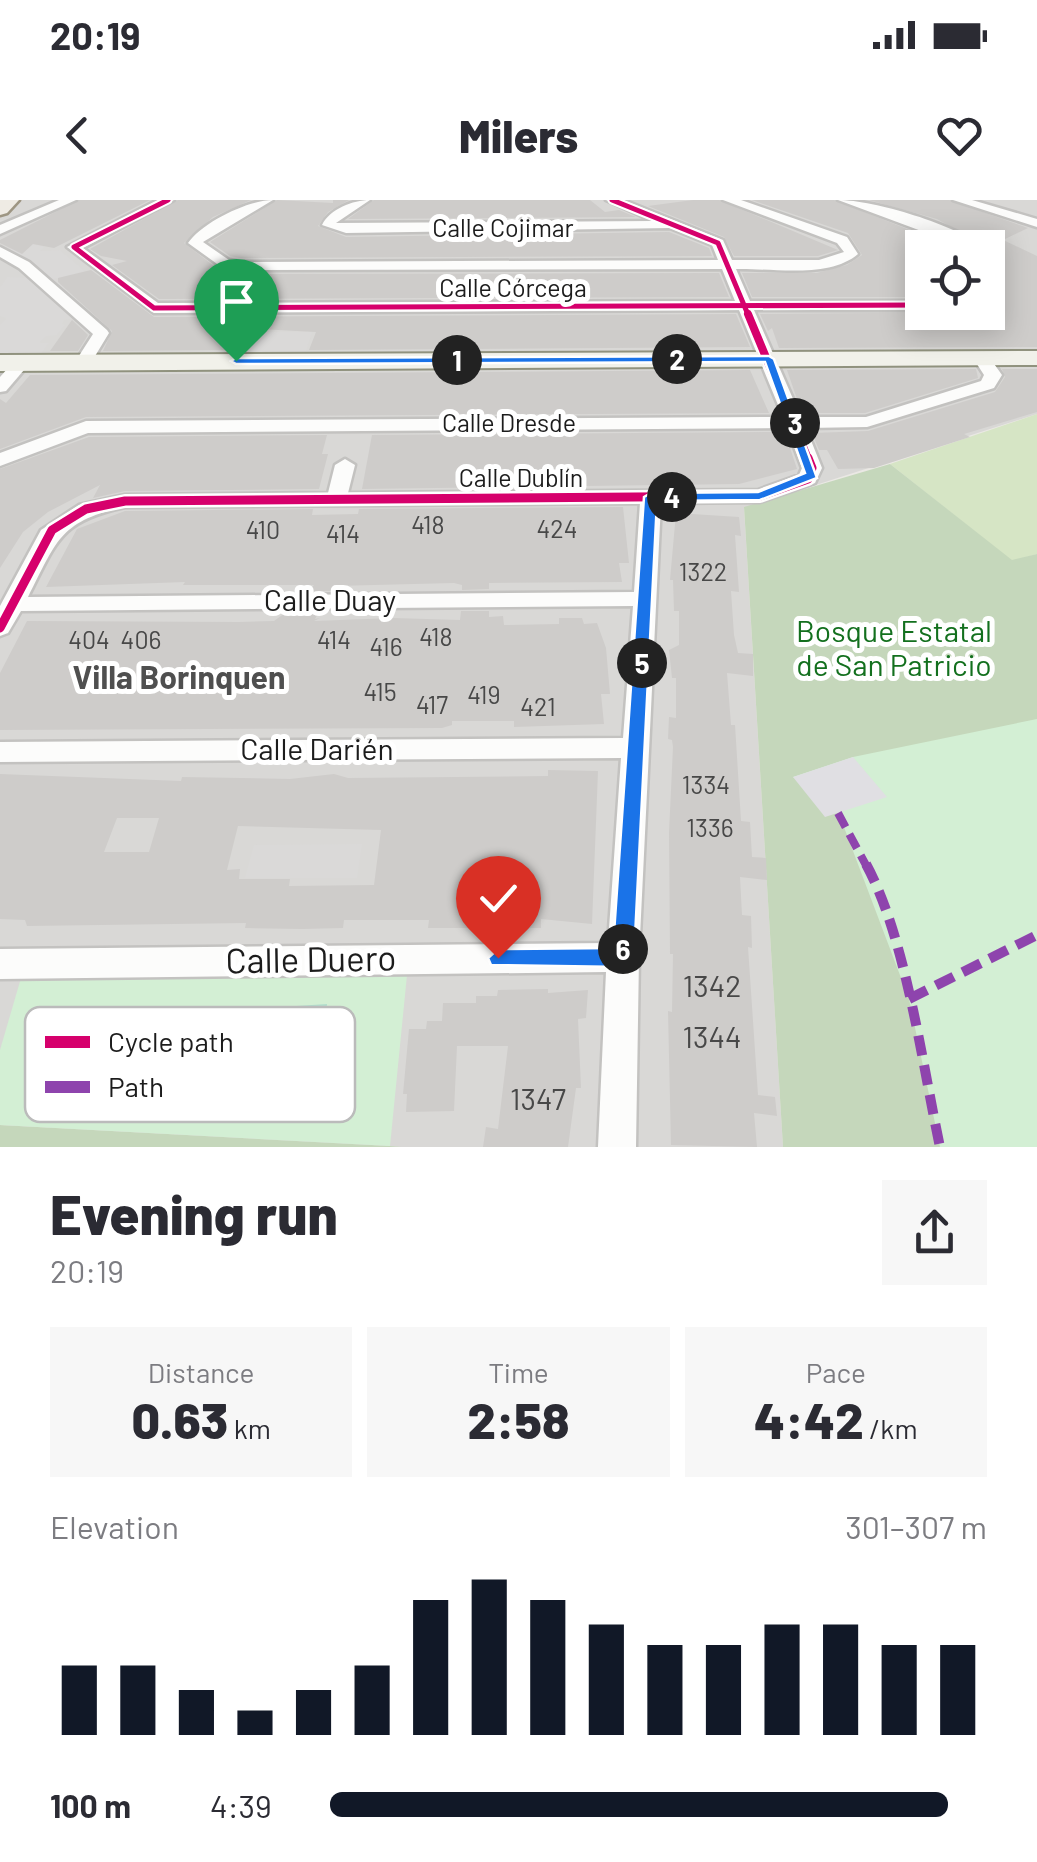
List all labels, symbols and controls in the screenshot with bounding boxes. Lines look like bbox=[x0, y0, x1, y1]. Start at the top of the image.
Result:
text: 20:19 bbox=[50, 12, 140, 58]
icon: back bbox=[50, 108, 105, 163]
text: Milers bbox=[459, 108, 578, 162]
icon: heart bbox=[932, 108, 987, 163]
street label: Calle Cojimar bbox=[432, 212, 574, 242]
map controls bbox=[905, 230, 1005, 330]
button: locate bbox=[905, 230, 1005, 330]
pin bbox=[194, 259, 279, 362]
street label: Calle Córcega bbox=[439, 272, 587, 302]
icon: arrive bbox=[209, 274, 264, 329]
pin: 2 bbox=[652, 334, 702, 384]
pin: 1 bbox=[432, 335, 482, 385]
text: 2 bbox=[669, 342, 685, 376]
text: 1 bbox=[452, 343, 462, 377]
pin: 3 bbox=[770, 398, 820, 448]
text: 3 bbox=[787, 406, 803, 440]
street label: Calle Dresde bbox=[442, 407, 576, 437]
street label: Calle Dublín bbox=[459, 462, 583, 492]
pin: 4 bbox=[647, 472, 697, 522]
text: 4 bbox=[664, 480, 680, 514]
house number: 418 bbox=[411, 509, 445, 539]
house number: 424 bbox=[537, 513, 577, 543]
house number: 410 bbox=[246, 514, 280, 544]
house number: 414 bbox=[326, 518, 360, 548]
house number: 1322 bbox=[679, 556, 727, 586]
street label: Calle Duay bbox=[264, 581, 396, 617]
park label: Bosque Estatal de San Patricio bbox=[796, 612, 992, 682]
house number: 418 bbox=[419, 621, 453, 651]
house number: 404 bbox=[68, 624, 110, 654]
house number: 406 bbox=[121, 624, 161, 654]
house number: 414 bbox=[317, 624, 351, 654]
house number: 416 bbox=[369, 631, 403, 661]
pin: 5 bbox=[617, 638, 667, 688]
text: 5 bbox=[634, 646, 650, 680]
district label: Villa Borinquen bbox=[72, 657, 286, 695]
house number: 415 bbox=[363, 676, 397, 706]
house number: 419 bbox=[467, 679, 501, 709]
house number: 417 bbox=[416, 689, 448, 719]
house number: 421 bbox=[520, 691, 556, 721]
street label: Calle Darién bbox=[240, 730, 394, 766]
house number: 1334 bbox=[682, 769, 730, 799]
house number: 1336 bbox=[686, 812, 734, 842]
pin bbox=[456, 856, 541, 959]
icon: check bbox=[471, 871, 526, 926]
pin: 6 bbox=[598, 924, 648, 974]
text: 6 bbox=[615, 932, 631, 966]
street label: Calle Duero bbox=[225, 936, 397, 980]
house number: 1342 bbox=[683, 967, 741, 1003]
legend bbox=[25, 1007, 355, 1122]
house number: 1344 bbox=[682, 1018, 742, 1054]
text: Cycle path bbox=[108, 1024, 234, 1058]
text: Path bbox=[108, 1069, 164, 1103]
house number: 1347 bbox=[510, 1080, 566, 1116]
text: Evening run bbox=[50, 1180, 338, 1246]
button: share bbox=[882, 1180, 987, 1285]
text: 20:19 bbox=[50, 1251, 124, 1289]
text: Distance bbox=[148, 1355, 255, 1389]
text: Time bbox=[488, 1355, 549, 1389]
text: Pace bbox=[806, 1355, 866, 1389]
text: 0.63 bbox=[131, 1389, 228, 1449]
text: 2:58 bbox=[468, 1389, 569, 1449]
text: 4:42 bbox=[754, 1389, 864, 1449]
text: km bbox=[228, 1411, 271, 1445]
text: /km bbox=[864, 1411, 918, 1445]
text: Elevation bbox=[50, 1507, 179, 1545]
text: 301–307 m bbox=[845, 1507, 987, 1545]
text: 100 m bbox=[50, 1786, 131, 1824]
text: 4:39 bbox=[210, 1786, 272, 1824]

